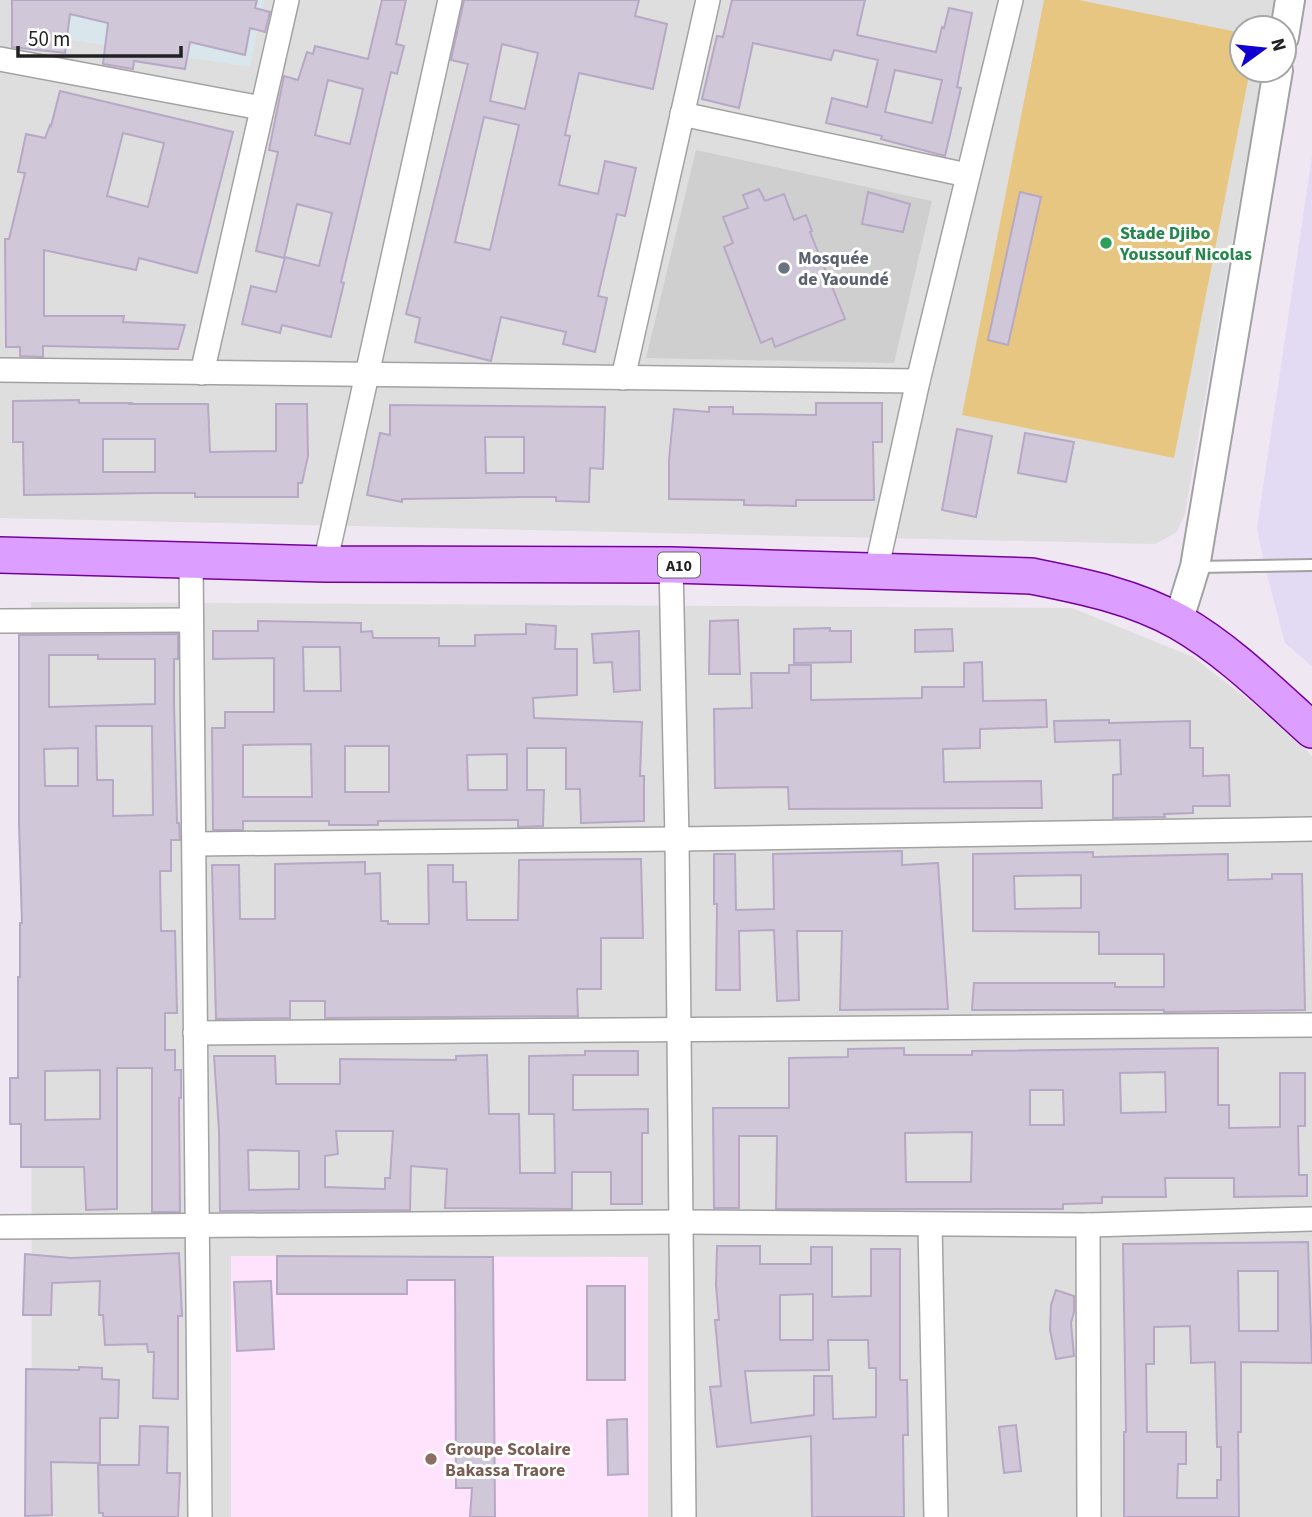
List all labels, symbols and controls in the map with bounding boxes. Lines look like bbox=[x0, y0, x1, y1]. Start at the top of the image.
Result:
scale bar bbox=[18, 14, 180, 58]
north arrow bbox=[1228, 14, 1298, 84]
text: 50 m bbox=[28, 24, 70, 54]
text: N bbox=[1263, 35, 1293, 55]
place label: Stade Djibo Youssouf Nicolas bbox=[1119, 221, 1252, 267]
marker: Stade Djibo Youssouf Nicolas bbox=[1098, 235, 1114, 251]
place label: Mosquée de Yaoundé bbox=[798, 246, 889, 292]
marker: Mosquée de Yaoundé bbox=[776, 260, 792, 276]
road number: A10 bbox=[658, 552, 700, 578]
place label: Groupe Scolaire Bakassa Traore bbox=[445, 1437, 571, 1483]
marker: Groupe Scolaire Bakassa Traore bbox=[423, 1451, 439, 1467]

